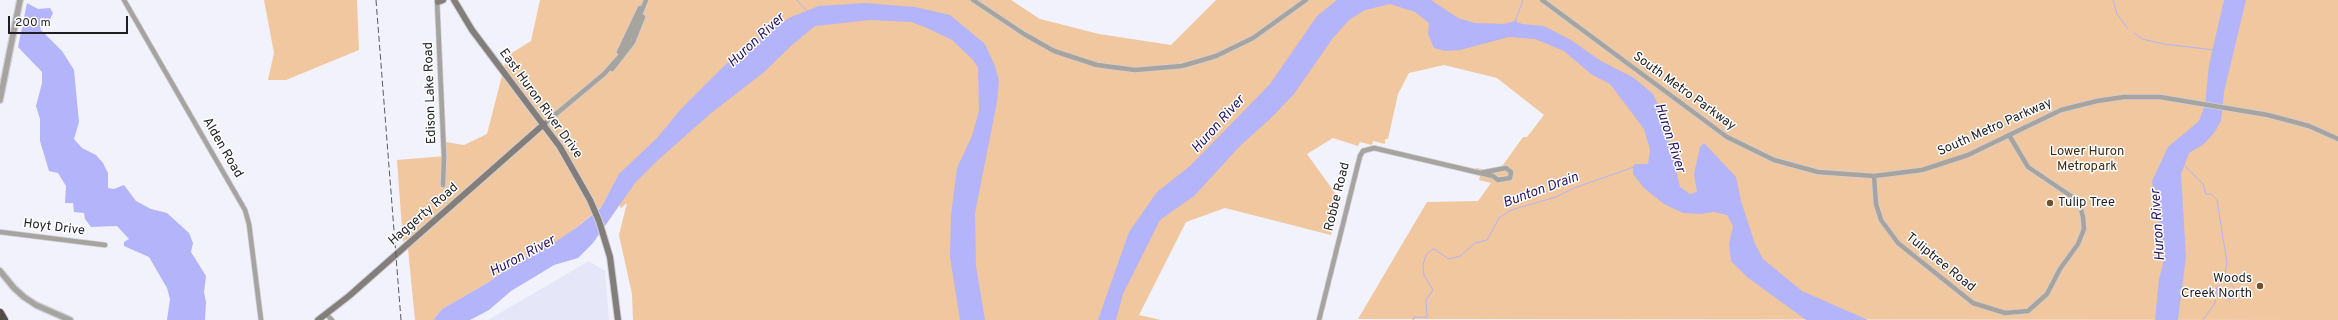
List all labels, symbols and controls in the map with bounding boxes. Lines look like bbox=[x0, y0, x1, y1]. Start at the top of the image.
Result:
scale bar bbox=[10, 8, 130, 34]
water label: Huron River bbox=[725, 10, 789, 72]
text: 200 m bbox=[15, 15, 51, 31]
street label: Edison Lake Road bbox=[421, 42, 441, 144]
street label: East Huron River Drive bbox=[495, 46, 585, 162]
street label: South Metro Parkway bbox=[1629, 49, 1739, 135]
water label: Huron River bbox=[1189, 93, 1249, 157]
street label: South Metro Parkway bbox=[1935, 96, 2055, 160]
water label: Huron River bbox=[1650, 101, 1688, 175]
street label: Alden Road bbox=[198, 115, 246, 181]
park label: Lower Huron Metropark bbox=[2050, 144, 2124, 175]
street label: Robbe Road bbox=[1322, 161, 1354, 233]
water label: Bunton Drain bbox=[1501, 170, 1581, 212]
street label: Haggerty Road bbox=[386, 180, 462, 250]
water label: Huron River bbox=[2148, 189, 2170, 261]
place label: Tulip Tree bbox=[2058, 195, 2115, 211]
marker: Tulip Tree bbox=[2045, 198, 2055, 208]
street label: Hoyt Drive bbox=[22, 216, 86, 240]
street label: Tuliptree Road bbox=[1902, 230, 1978, 296]
water label: Huron River bbox=[487, 233, 559, 281]
place label: Woods Creek North bbox=[2181, 271, 2252, 302]
marker: Woods Creek North bbox=[2255, 281, 2265, 291]

